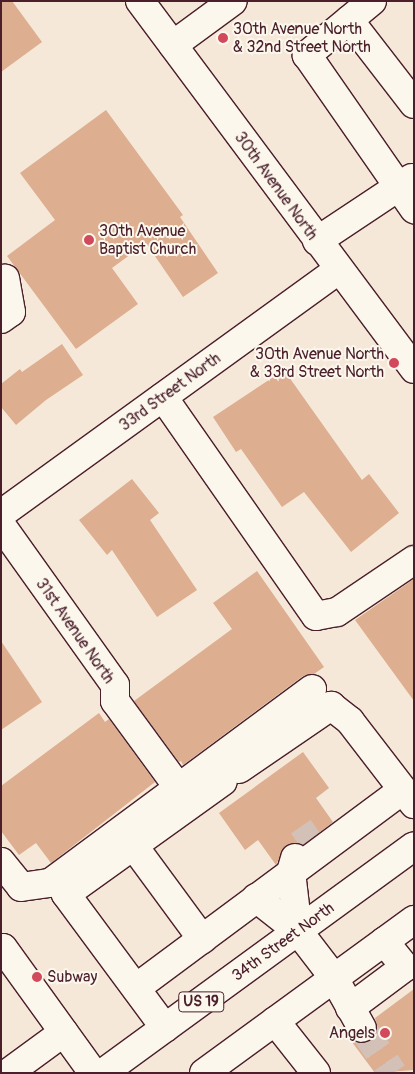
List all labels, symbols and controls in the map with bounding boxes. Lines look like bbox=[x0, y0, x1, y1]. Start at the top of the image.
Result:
place label: 30th Avenue North & 32nd Street North bbox=[233, 19, 371, 57]
marker: 30th Avenue North & 32nd Street North bbox=[217, 32, 229, 44]
street label: 30th Avenue North bbox=[230, 128, 322, 244]
place label: 30th Avenue Baptist Church bbox=[99, 221, 196, 259]
marker: 30th Avenue Baptist Church bbox=[83, 234, 95, 246]
place label: 30th Avenue North & 33rd Street North bbox=[250, 344, 384, 382]
street label: 33rd Street North bbox=[116, 349, 224, 435]
marker: 30th Avenue North & 33rd Street North bbox=[388, 357, 400, 369]
street label: 31st Avenue North bbox=[32, 575, 118, 687]
street label: 34th Street North bbox=[228, 899, 338, 985]
place label: Subway bbox=[47, 967, 97, 987]
marker: Subway bbox=[31, 971, 43, 983]
road number: US 19 bbox=[177, 990, 225, 1014]
place label: Angels bbox=[329, 1023, 375, 1043]
marker: Angels bbox=[379, 1027, 391, 1039]

